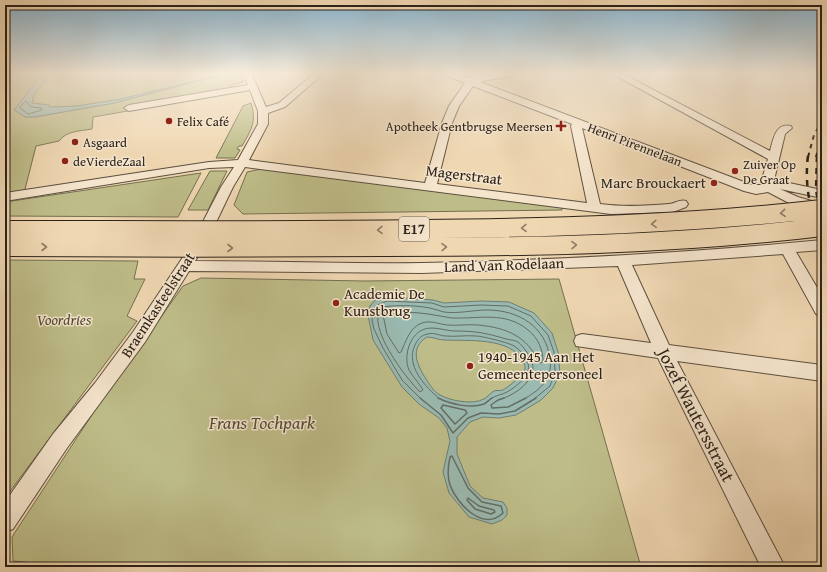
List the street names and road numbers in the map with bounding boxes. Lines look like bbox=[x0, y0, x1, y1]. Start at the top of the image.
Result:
street label: Henri Pirennelaan bbox=[585, 118, 685, 171]
street label: Magerstraat bbox=[425, 159, 504, 190]
road number: E17 bbox=[399, 217, 429, 241]
street label: Braemkasteelstraat bbox=[116, 247, 200, 362]
street label: Land Van Rodelaan bbox=[444, 252, 565, 277]
street label: Jozef Wautersstraat bbox=[650, 341, 742, 487]

